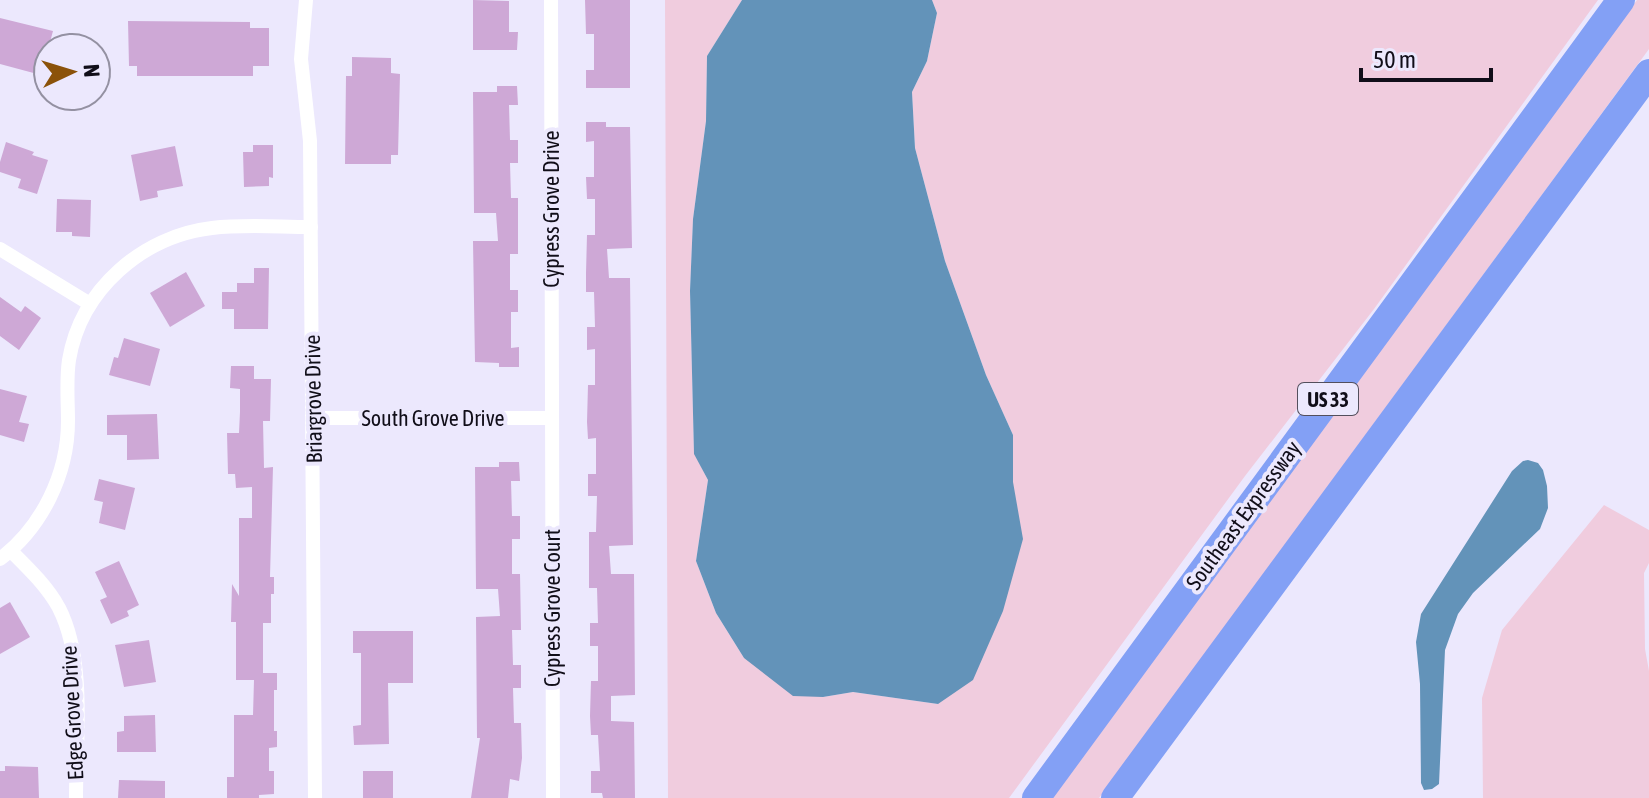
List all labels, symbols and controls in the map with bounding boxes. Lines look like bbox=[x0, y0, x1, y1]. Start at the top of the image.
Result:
north arrow bbox=[32, 32, 112, 112]
scale bar bbox=[1361, 32, 1491, 82]
text: 50 m bbox=[1373, 46, 1416, 73]
text: N bbox=[79, 63, 105, 78]
street label: Cypress Grove Drive bbox=[538, 130, 564, 288]
street label: Briargrove Drive bbox=[299, 334, 327, 464]
road number: US 33 bbox=[1298, 383, 1358, 415]
street label: South Grove Drive bbox=[361, 405, 505, 431]
street label: Southeast Expressway bbox=[1180, 436, 1306, 594]
street label: Cypress Grove Court bbox=[539, 529, 565, 687]
street label: Edge Grove Drive bbox=[55, 645, 89, 781]

